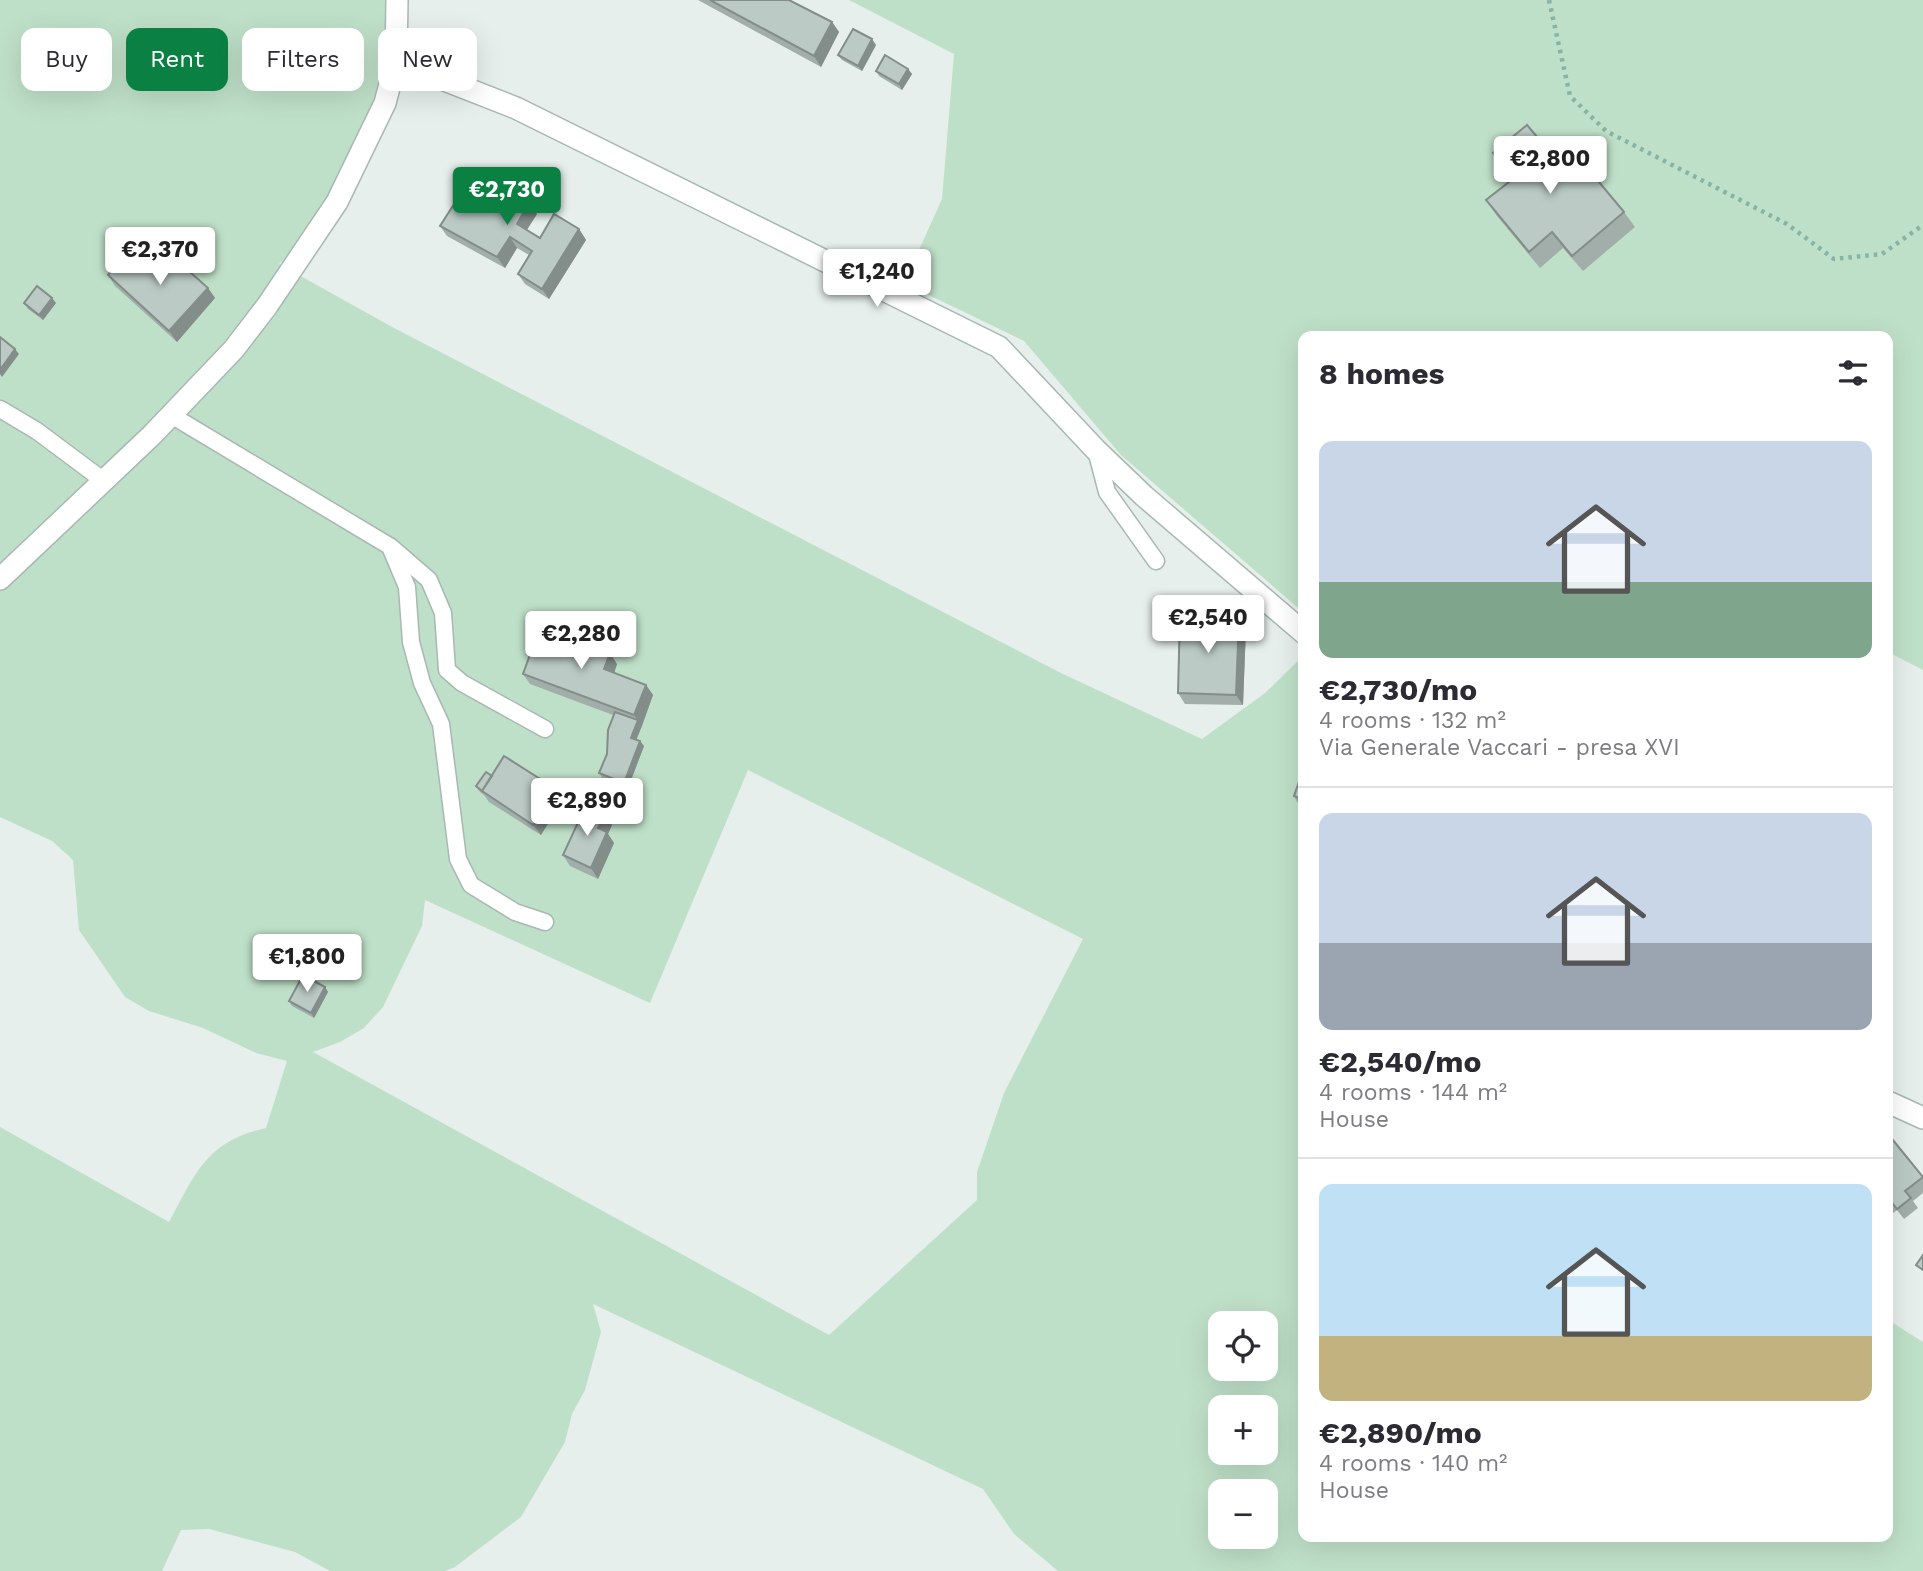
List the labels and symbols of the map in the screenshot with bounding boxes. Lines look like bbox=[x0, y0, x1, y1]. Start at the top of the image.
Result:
pin: €2,800 bbox=[1493, 136, 1607, 196]
pin: €2,730 bbox=[450, 168, 564, 227]
pin: €2,370 bbox=[103, 228, 217, 287]
pin: €1,240 bbox=[820, 250, 934, 309]
pin: €2,540 bbox=[1151, 596, 1265, 655]
pin: €2,280 bbox=[524, 612, 638, 671]
pin: €2,890 bbox=[530, 778, 644, 838]
pin: €1,800 bbox=[250, 934, 364, 994]

